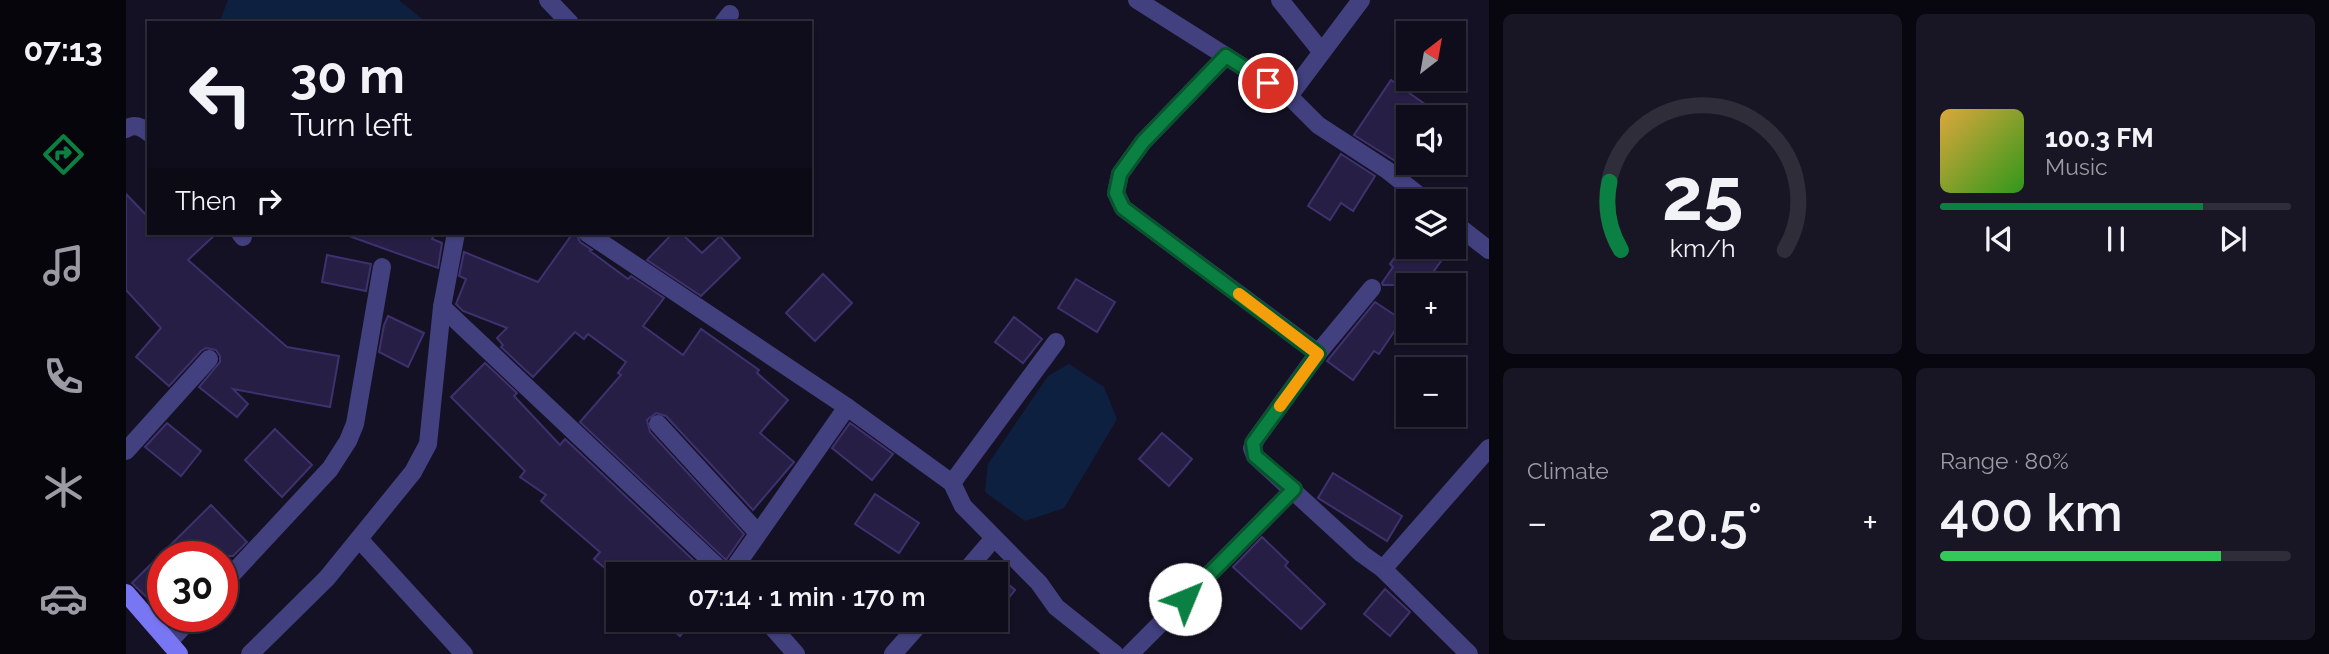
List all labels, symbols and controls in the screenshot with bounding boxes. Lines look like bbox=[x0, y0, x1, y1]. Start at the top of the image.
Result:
north arrow bbox=[1396, 21, 1466, 91]
map controls bbox=[1396, 21, 1466, 427]
text: 07:13 bbox=[23, 31, 103, 68]
text: 30 m bbox=[290, 47, 405, 104]
icon: left bbox=[175, 49, 266, 140]
pin bbox=[1238, 53, 1298, 113]
icon: arrive bbox=[1249, 64, 1287, 102]
button: sound bbox=[1396, 105, 1466, 175]
text: Turn left bbox=[290, 106, 412, 143]
text: 100.3 FM bbox=[2045, 123, 2154, 153]
icon: directions bbox=[39, 130, 88, 179]
text: 25 bbox=[1662, 152, 1743, 237]
text: Music bbox=[2045, 153, 2108, 180]
icon: right bbox=[250, 182, 288, 220]
text: Then bbox=[175, 186, 236, 216]
button: layers bbox=[1396, 189, 1466, 259]
icon: previous bbox=[1980, 220, 2018, 258]
icon: pause bbox=[2097, 220, 2135, 258]
icon: next bbox=[2214, 220, 2252, 258]
text: km/h bbox=[1670, 233, 1735, 263]
icon: music bbox=[39, 241, 88, 290]
button: + bbox=[1396, 273, 1466, 343]
icon: phone bbox=[39, 352, 88, 401]
button: − bbox=[1396, 357, 1466, 427]
text: Range · 80% bbox=[1940, 447, 2069, 474]
text: Climate bbox=[1527, 457, 1609, 484]
icon: climate bbox=[39, 463, 88, 512]
text: 400 km bbox=[1940, 482, 2123, 543]
text: 20.5° bbox=[1648, 492, 1762, 553]
text: − bbox=[1527, 500, 1547, 545]
text: + bbox=[1862, 500, 1878, 545]
speed limit sign: 30 bbox=[147, 541, 238, 632]
position arrow bbox=[1148, 562, 1222, 636]
icon: car bbox=[39, 574, 88, 623]
text: 07:14 · 1 min · 170 m bbox=[688, 582, 926, 612]

